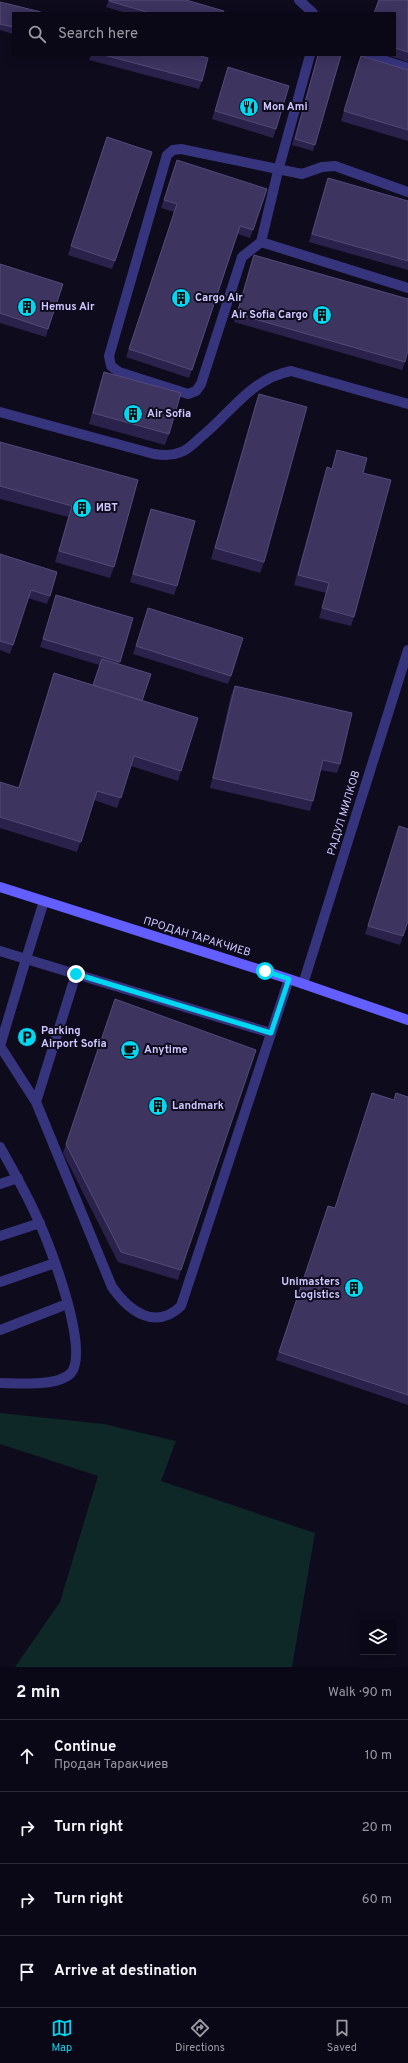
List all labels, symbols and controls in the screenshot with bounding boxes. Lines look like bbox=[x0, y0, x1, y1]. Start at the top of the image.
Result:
search box bbox=[12, 12, 396, 56]
icon: search bbox=[26, 23, 48, 45]
text: Search here bbox=[58, 25, 138, 44]
restaurant icon: Mon Ami bbox=[238, 96, 260, 118]
place label: Mon Ami bbox=[263, 100, 308, 114]
building icon: Cargo Air bbox=[170, 287, 192, 309]
place label: Cargo Air bbox=[195, 291, 243, 305]
building icon: Hemus Air bbox=[16, 296, 38, 318]
place label: Hemus Air bbox=[41, 300, 95, 314]
building icon: Air Sofia Cargo bbox=[311, 304, 333, 326]
place label: Air Sofia Cargo bbox=[231, 308, 308, 322]
building icon: Air Sofia bbox=[122, 403, 144, 425]
place label: Air Sofia bbox=[147, 407, 191, 421]
building icon: ИВТ bbox=[71, 497, 93, 519]
place label: ИВТ bbox=[96, 501, 118, 515]
street label: РАДУЛ МИЛКОВ bbox=[324, 769, 364, 857]
street label: ПРОДАН ТАРАКЧИЕВ bbox=[142, 914, 252, 960]
route start bbox=[256, 962, 274, 980]
route end bbox=[67, 965, 85, 983]
place label: Parking Airport Sofia bbox=[41, 1024, 107, 1051]
parking icon: Parking Airport Sofia bbox=[16, 1026, 38, 1048]
cafe icon: Anytime bbox=[119, 1039, 141, 1061]
place label: Anytime bbox=[144, 1043, 188, 1057]
building icon: Landmark bbox=[147, 1095, 169, 1117]
place label: Landmark bbox=[172, 1099, 224, 1113]
place label: Unimasters Logistics bbox=[281, 1275, 340, 1302]
building icon: Unimasters Logistics bbox=[343, 1277, 365, 1299]
map controls bbox=[360, 1619, 396, 1655]
button: layers bbox=[360, 1619, 396, 1655]
text: 2 min bbox=[16, 1682, 60, 1704]
text: Walk · 90 m bbox=[328, 1685, 392, 1701]
text: Continue bbox=[54, 1738, 116, 1757]
icon: ahead bbox=[16, 1745, 38, 1767]
text: 10 m bbox=[365, 1748, 392, 1764]
text: Продан Таракчиев bbox=[54, 1757, 169, 1773]
icon: right bbox=[16, 1817, 38, 1839]
text: Turn right bbox=[54, 1818, 123, 1837]
text: 20 m bbox=[362, 1820, 392, 1836]
icon: right bbox=[16, 1889, 38, 1911]
text: Turn right bbox=[54, 1890, 123, 1909]
text: 60 m bbox=[362, 1892, 392, 1908]
icon: arrive bbox=[16, 1961, 38, 1983]
text: Arrive at destination bbox=[54, 1962, 197, 1981]
tab: Map bbox=[51, 2017, 73, 2055]
tab: Directions bbox=[175, 2017, 225, 2055]
tab: Saved bbox=[327, 2017, 357, 2055]

